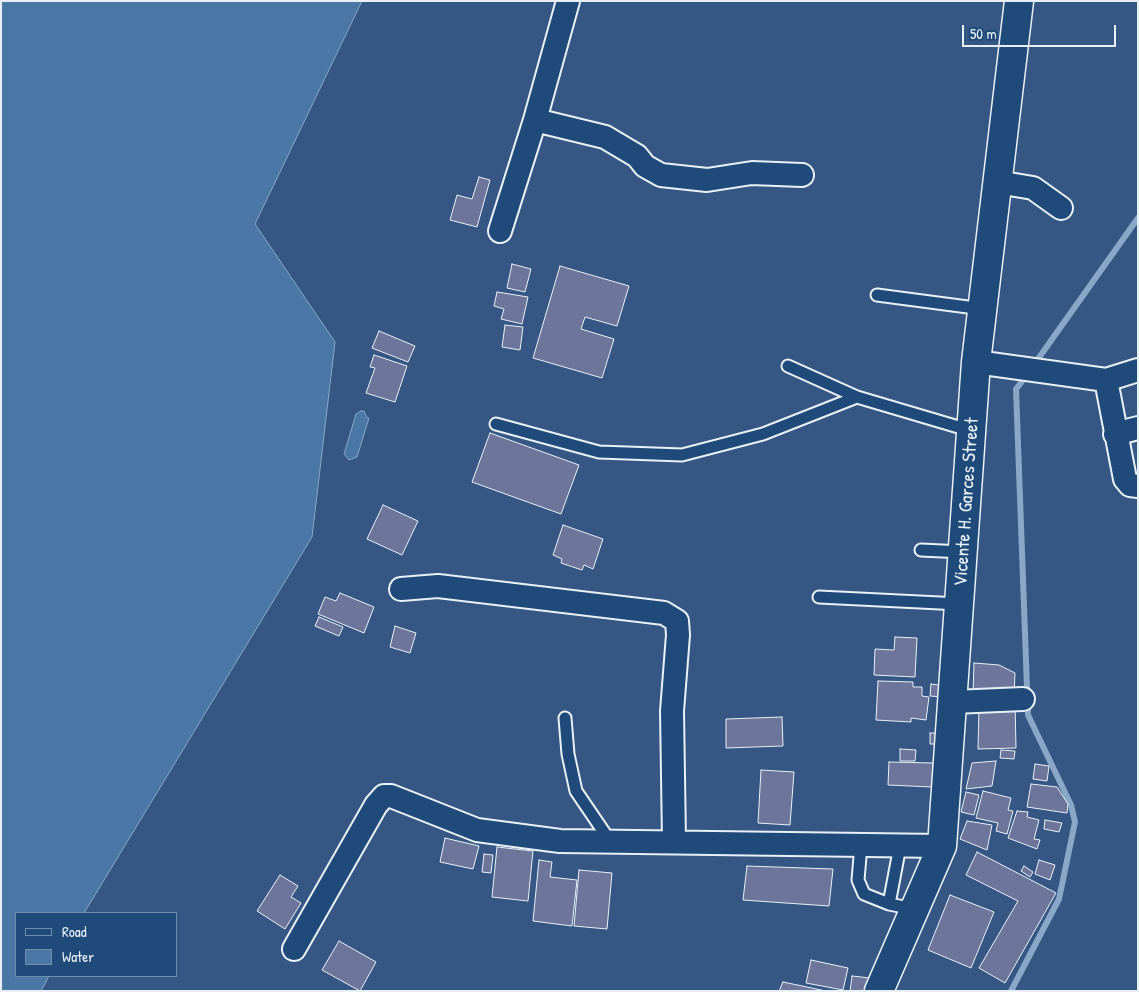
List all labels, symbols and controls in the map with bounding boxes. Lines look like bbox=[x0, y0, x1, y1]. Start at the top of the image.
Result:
scale bar bbox=[964, 15, 1118, 47]
text: 50 m bbox=[970, 23, 997, 44]
street label: Vicente H. Garces Street bbox=[950, 417, 984, 587]
legend bbox=[15, 912, 178, 977]
text: Road bbox=[62, 921, 87, 942]
text: Water bbox=[62, 946, 94, 967]

